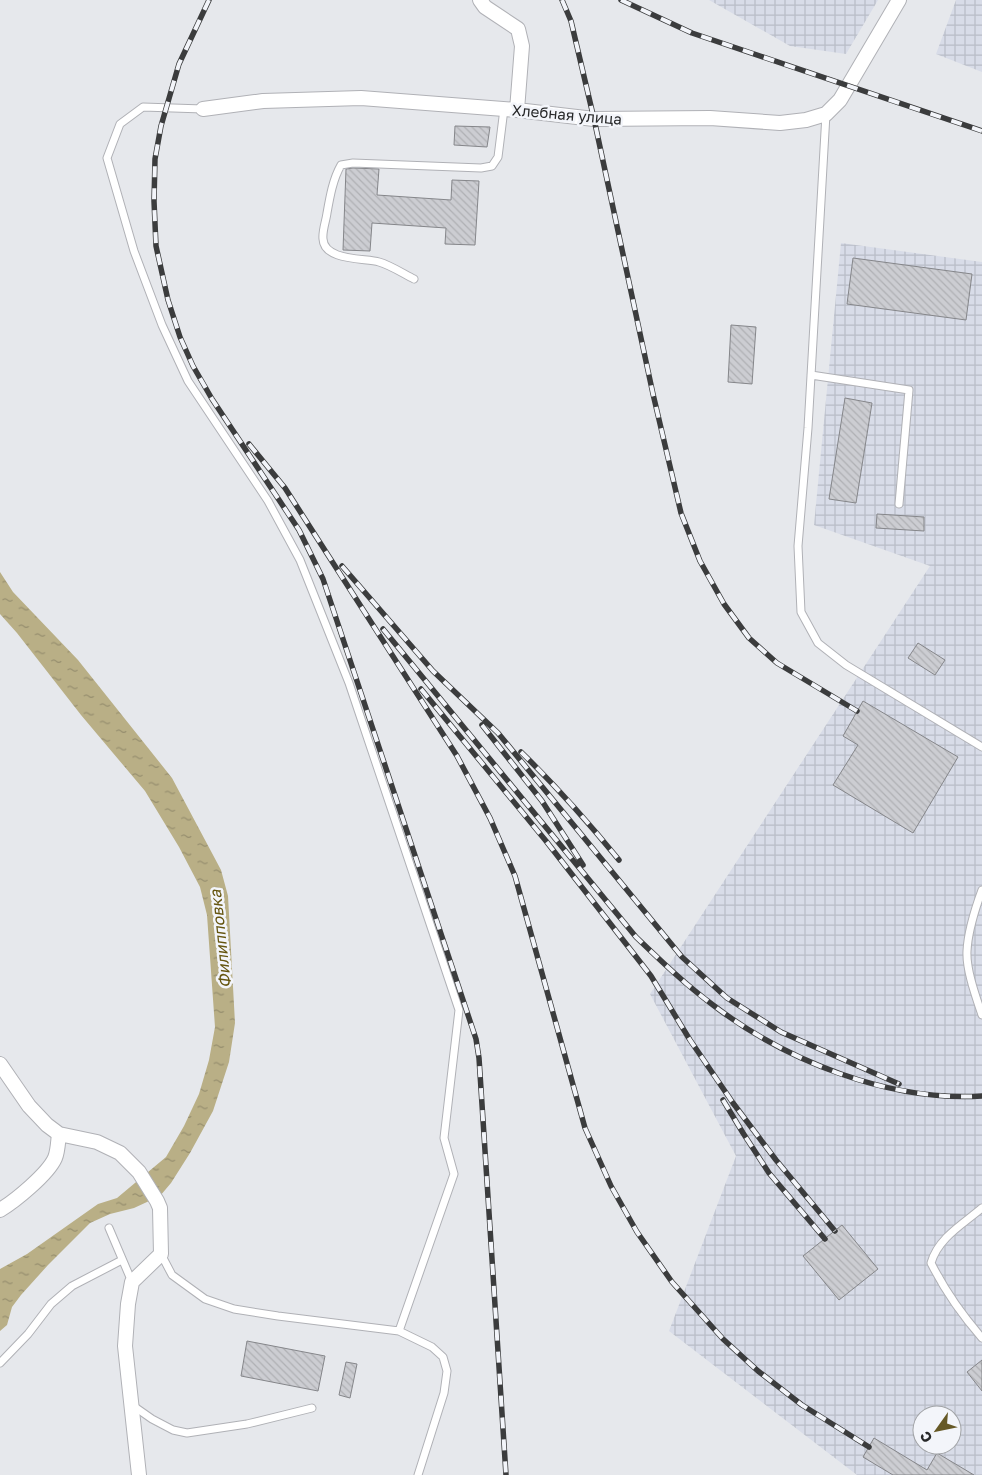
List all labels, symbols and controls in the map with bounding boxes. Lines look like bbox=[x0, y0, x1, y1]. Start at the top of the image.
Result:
street label: Хлебная улица bbox=[511, 100, 623, 128]
water label: Филипповка bbox=[205, 888, 235, 989]
north arrow bbox=[912, 1405, 962, 1455]
text: С bbox=[916, 1429, 936, 1446]

